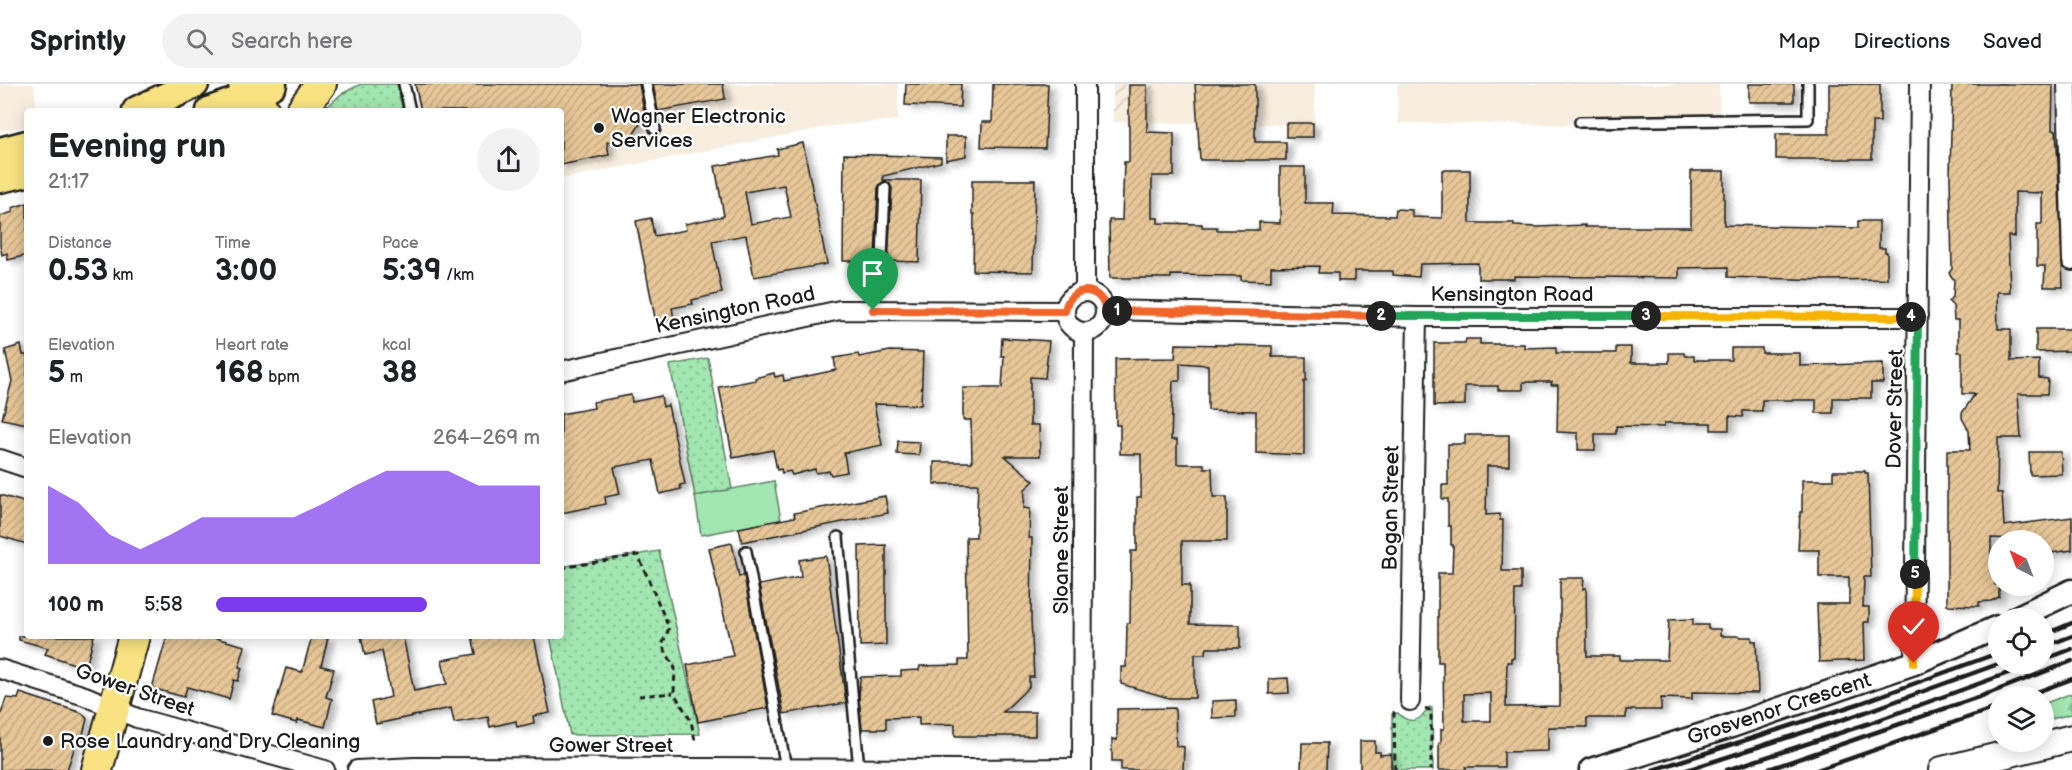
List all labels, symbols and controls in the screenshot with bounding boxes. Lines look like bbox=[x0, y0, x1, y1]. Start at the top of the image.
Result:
search box bbox=[162, 14, 582, 68]
text: Sprintly bbox=[30, 25, 126, 58]
icon: search bbox=[183, 25, 216, 58]
text: Search here bbox=[231, 28, 353, 55]
text: Map bbox=[1778, 29, 1821, 54]
text: Directions bbox=[1854, 29, 1950, 54]
text: Saved bbox=[1983, 29, 2042, 54]
place label: Wagner Electronic Services bbox=[611, 104, 786, 153]
marker: Wagner Electronic Services bbox=[592, 121, 606, 135]
text: Evening run bbox=[48, 127, 226, 167]
button: share bbox=[477, 128, 540, 191]
text: 21:17 bbox=[48, 170, 89, 194]
text: Distance bbox=[48, 234, 112, 253]
text: Time bbox=[215, 234, 250, 253]
text: Pace bbox=[382, 234, 418, 253]
pin bbox=[847, 248, 898, 310]
text: 0.53 bbox=[48, 253, 108, 289]
text: 3:00 bbox=[215, 253, 277, 289]
text: 5:39 bbox=[382, 253, 442, 289]
icon: arrive bbox=[856, 257, 889, 290]
text: km bbox=[108, 266, 134, 285]
text: /km bbox=[442, 266, 474, 285]
street label: Kensington Road bbox=[653, 281, 817, 339]
street label: Kensington Road bbox=[1431, 282, 1593, 307]
pin: 1 bbox=[1102, 296, 1132, 326]
text: 1 bbox=[1114, 301, 1120, 320]
pin: 2 bbox=[1366, 301, 1396, 331]
pin: 3 bbox=[1631, 301, 1661, 331]
pin: 4 bbox=[1896, 302, 1926, 332]
text: 2 bbox=[1376, 306, 1386, 325]
text: 3 bbox=[1641, 306, 1651, 325]
text: 4 bbox=[1906, 307, 1916, 326]
text: Elevation bbox=[48, 336, 115, 355]
text: Heart rate bbox=[215, 336, 289, 355]
text: kcal bbox=[382, 336, 411, 355]
street label: Dover Street bbox=[1881, 348, 1909, 469]
text: 5 bbox=[48, 355, 65, 391]
text: 168 bbox=[215, 355, 264, 391]
text: 38 bbox=[382, 355, 418, 391]
text: m bbox=[65, 368, 83, 387]
text: bpm bbox=[264, 368, 300, 387]
text: Elevation bbox=[48, 426, 131, 450]
text: 264–269 m bbox=[433, 426, 540, 450]
street label: Bogan Street bbox=[1377, 445, 1405, 571]
street label: Sloane Street bbox=[1049, 485, 1074, 614]
north arrow bbox=[1988, 530, 2054, 596]
map controls bbox=[1988, 530, 2054, 752]
pin: 5 bbox=[1900, 559, 1930, 589]
text: 5 bbox=[1910, 564, 1920, 583]
text: 100 m bbox=[48, 593, 104, 617]
text: 5:58 bbox=[144, 593, 183, 617]
pin bbox=[1888, 601, 1939, 663]
button: locate bbox=[1988, 608, 2054, 674]
icon: check bbox=[1897, 610, 1930, 643]
street label: Gower Street bbox=[72, 658, 198, 722]
street label: Grosvenor Crescent bbox=[1684, 667, 1874, 750]
button: layers bbox=[1988, 686, 2054, 752]
place label: Rose Laundry and Dry Cleaning bbox=[60, 729, 360, 754]
street label: Gower Street bbox=[549, 733, 674, 758]
marker: Rose Laundry and Dry Cleaning bbox=[41, 734, 55, 748]

